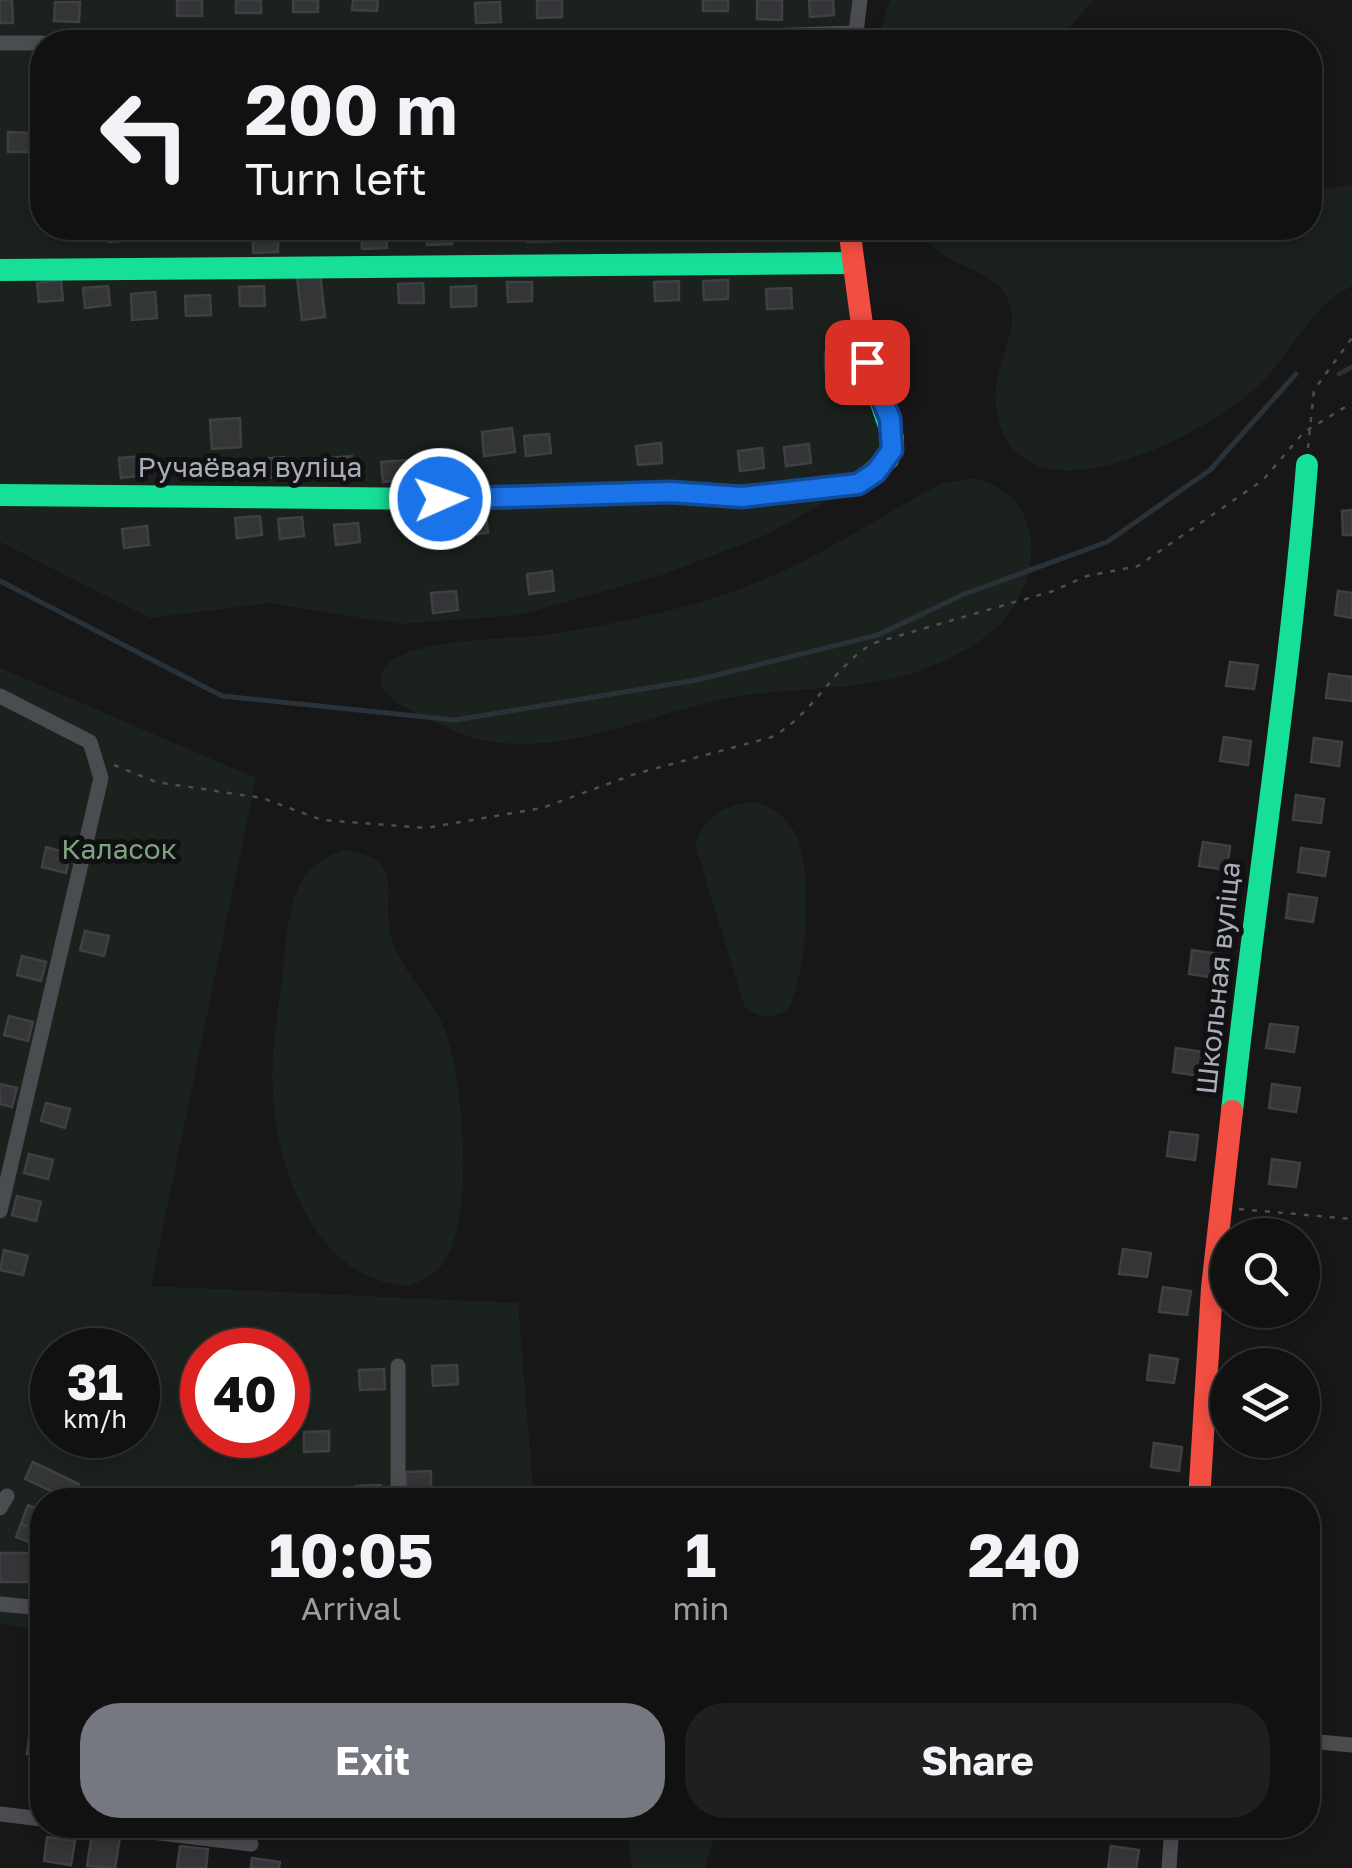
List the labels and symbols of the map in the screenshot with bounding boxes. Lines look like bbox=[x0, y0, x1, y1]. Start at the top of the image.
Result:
pin bbox=[825, 320, 910, 405]
position arrow bbox=[388, 447, 492, 551]
street label: Ручаёвая вуліца bbox=[138, 450, 362, 483]
park label: Каласок bbox=[61, 832, 177, 865]
street label: Школьная вуліца bbox=[1189, 860, 1246, 1096]
speed limit sign: 40 bbox=[180, 1328, 310, 1458]

